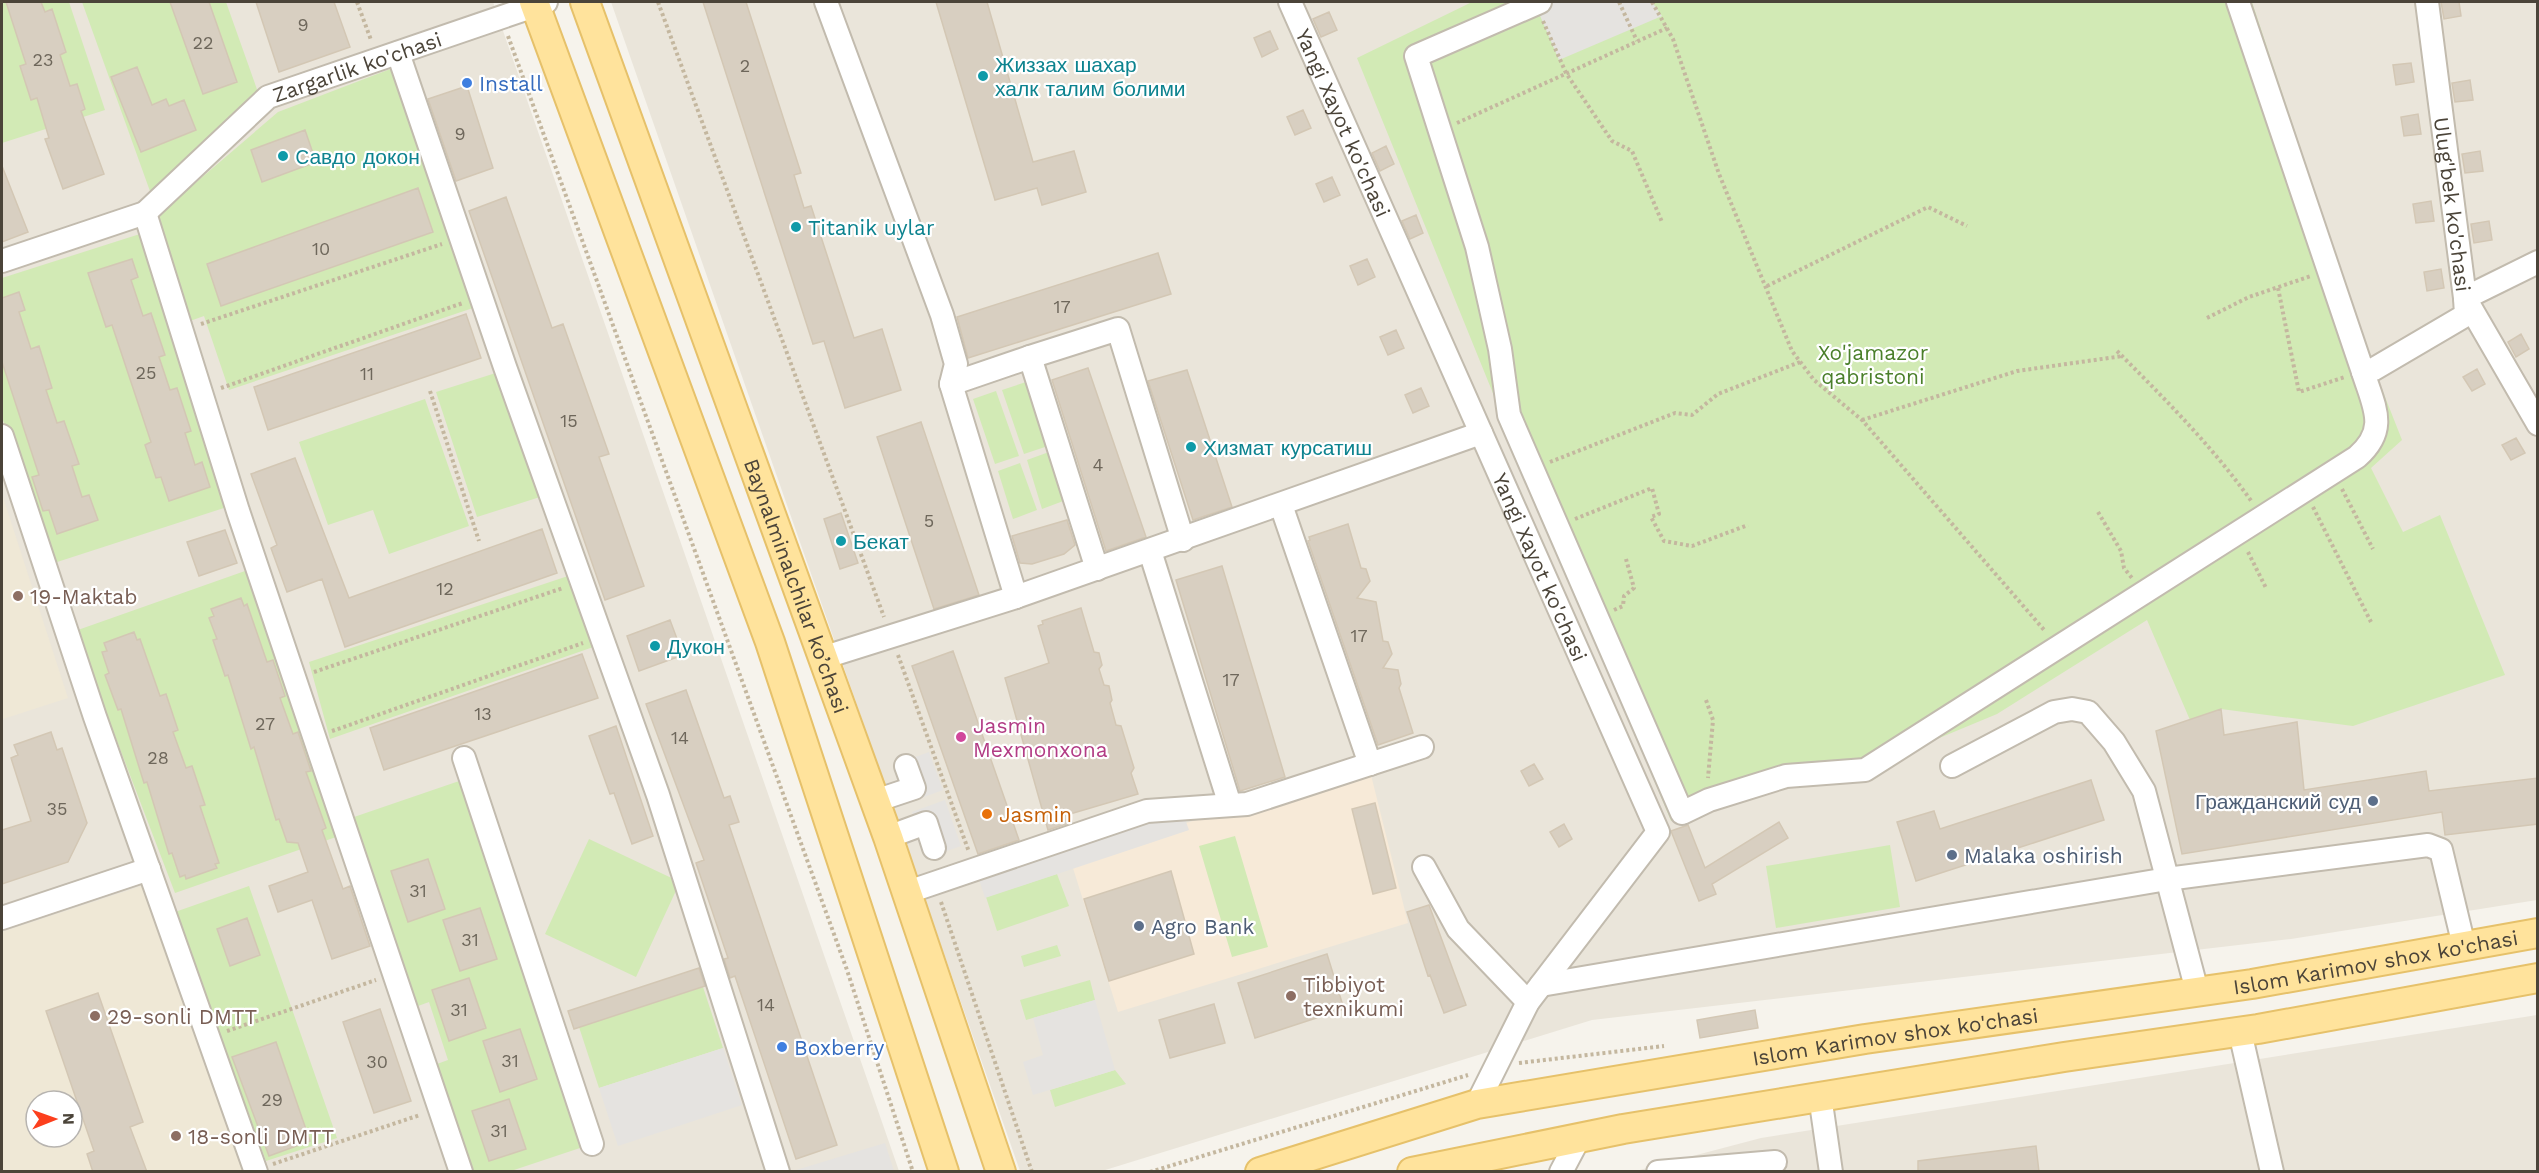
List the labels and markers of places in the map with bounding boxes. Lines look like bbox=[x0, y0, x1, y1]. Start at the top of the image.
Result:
place label: Жиззах шахар халк талим болими bbox=[995, 52, 1186, 101]
marker: Жиззах шахар халк талим болими bbox=[976, 69, 990, 83]
place label: Install bbox=[479, 71, 543, 96]
marker: Install bbox=[460, 76, 474, 90]
place label: Cавдо докон bbox=[295, 144, 420, 169]
marker: Cавдо докон bbox=[276, 149, 290, 163]
place label: Titanik uylar bbox=[808, 215, 935, 240]
marker: Titanik uylar bbox=[789, 220, 803, 234]
place label: Хизмат курсатиш bbox=[1203, 435, 1372, 460]
marker: Хизмат курсатиш bbox=[1184, 440, 1198, 454]
place label: Бекат bbox=[853, 529, 909, 554]
marker: Бекат bbox=[834, 534, 848, 548]
place label: 19-Maktab bbox=[30, 584, 137, 609]
marker: 19-Maktab bbox=[11, 589, 25, 603]
place label: Дукон bbox=[667, 634, 725, 659]
marker: Дукон bbox=[648, 639, 662, 653]
place label: Jasmin Mexmonxona bbox=[973, 713, 1108, 762]
marker: Jasmin Mexmonxona bbox=[954, 730, 968, 744]
place label: Гражданский суд bbox=[2195, 789, 2361, 814]
marker: Гражданский суд bbox=[2366, 794, 2380, 808]
place label: Jasmin bbox=[999, 802, 1072, 827]
marker: Jasmin bbox=[980, 807, 994, 821]
place label: Malaka oshirish bbox=[1964, 843, 2123, 868]
marker: Malaka oshirish bbox=[1945, 848, 1959, 862]
place label: Agro Bank bbox=[1151, 914, 1255, 939]
marker: Agro Bank bbox=[1132, 919, 1146, 933]
place label: Tibbiyot texnikumi bbox=[1303, 972, 1404, 1021]
marker: Tibbiyot texnikumi bbox=[1284, 989, 1298, 1003]
place label: 29-sonli DMTT bbox=[107, 1004, 258, 1029]
marker: 29-sonli DMTT bbox=[88, 1009, 102, 1023]
place label: Boxberry bbox=[794, 1035, 884, 1060]
marker: Boxberry bbox=[775, 1040, 789, 1054]
place label: 18-sonli DMTT bbox=[188, 1124, 334, 1149]
marker: 18-sonli DMTT bbox=[169, 1129, 183, 1143]

